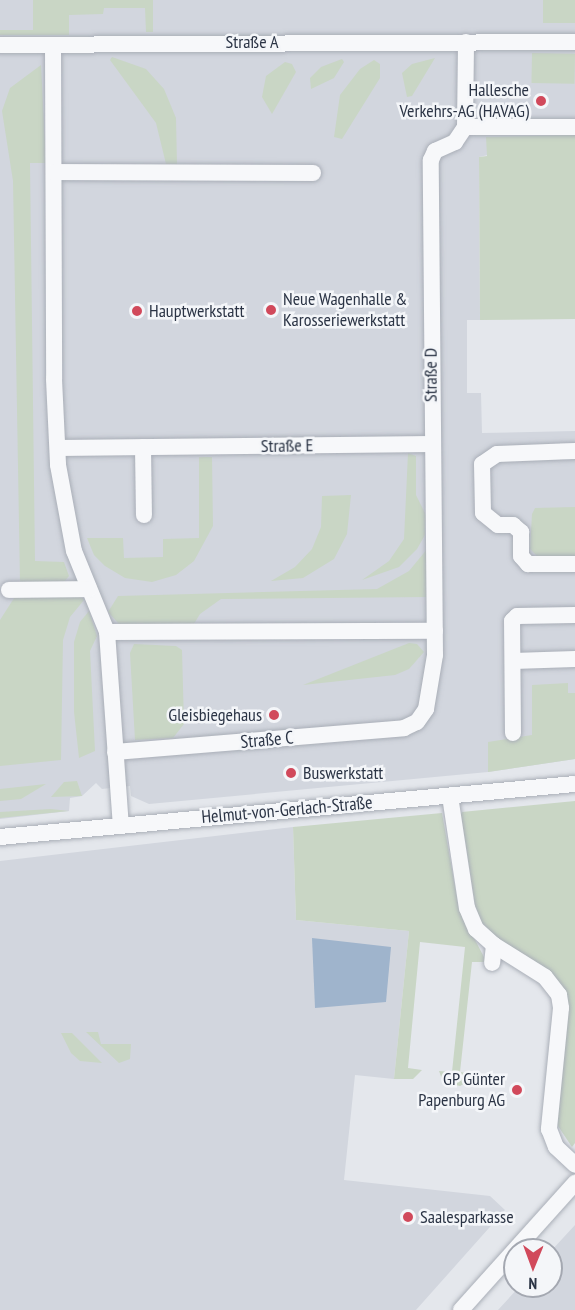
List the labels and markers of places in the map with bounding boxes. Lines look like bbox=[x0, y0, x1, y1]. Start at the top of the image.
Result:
place label: Hallesche Verkehrs-AG (HAVAG) bbox=[400, 80, 529, 122]
marker: Hallesche Verkehrs-AG (HAVAG) bbox=[534, 94, 548, 108]
place label: Neue Wagenhalle & Karosseriewerkstatt bbox=[283, 289, 408, 332]
place label: Hauptwerkstatt bbox=[149, 300, 244, 322]
marker: Neue Wagenhalle & Karosseriewerkstatt bbox=[264, 303, 278, 317]
marker: Hauptwerkstatt bbox=[130, 304, 144, 318]
place label: Gleisbiegehaus bbox=[168, 704, 262, 726]
marker: Gleisbiegehaus bbox=[267, 708, 281, 722]
place label: Buswerkstatt bbox=[303, 762, 383, 784]
marker: Buswerkstatt bbox=[284, 766, 298, 780]
place label: GP Günter Papenburg AG bbox=[418, 1069, 505, 1112]
marker: GP Günter Papenburg AG bbox=[510, 1083, 524, 1097]
place label: Saalesparkasse bbox=[420, 1206, 514, 1228]
marker: Saalesparkasse bbox=[401, 1210, 415, 1224]

